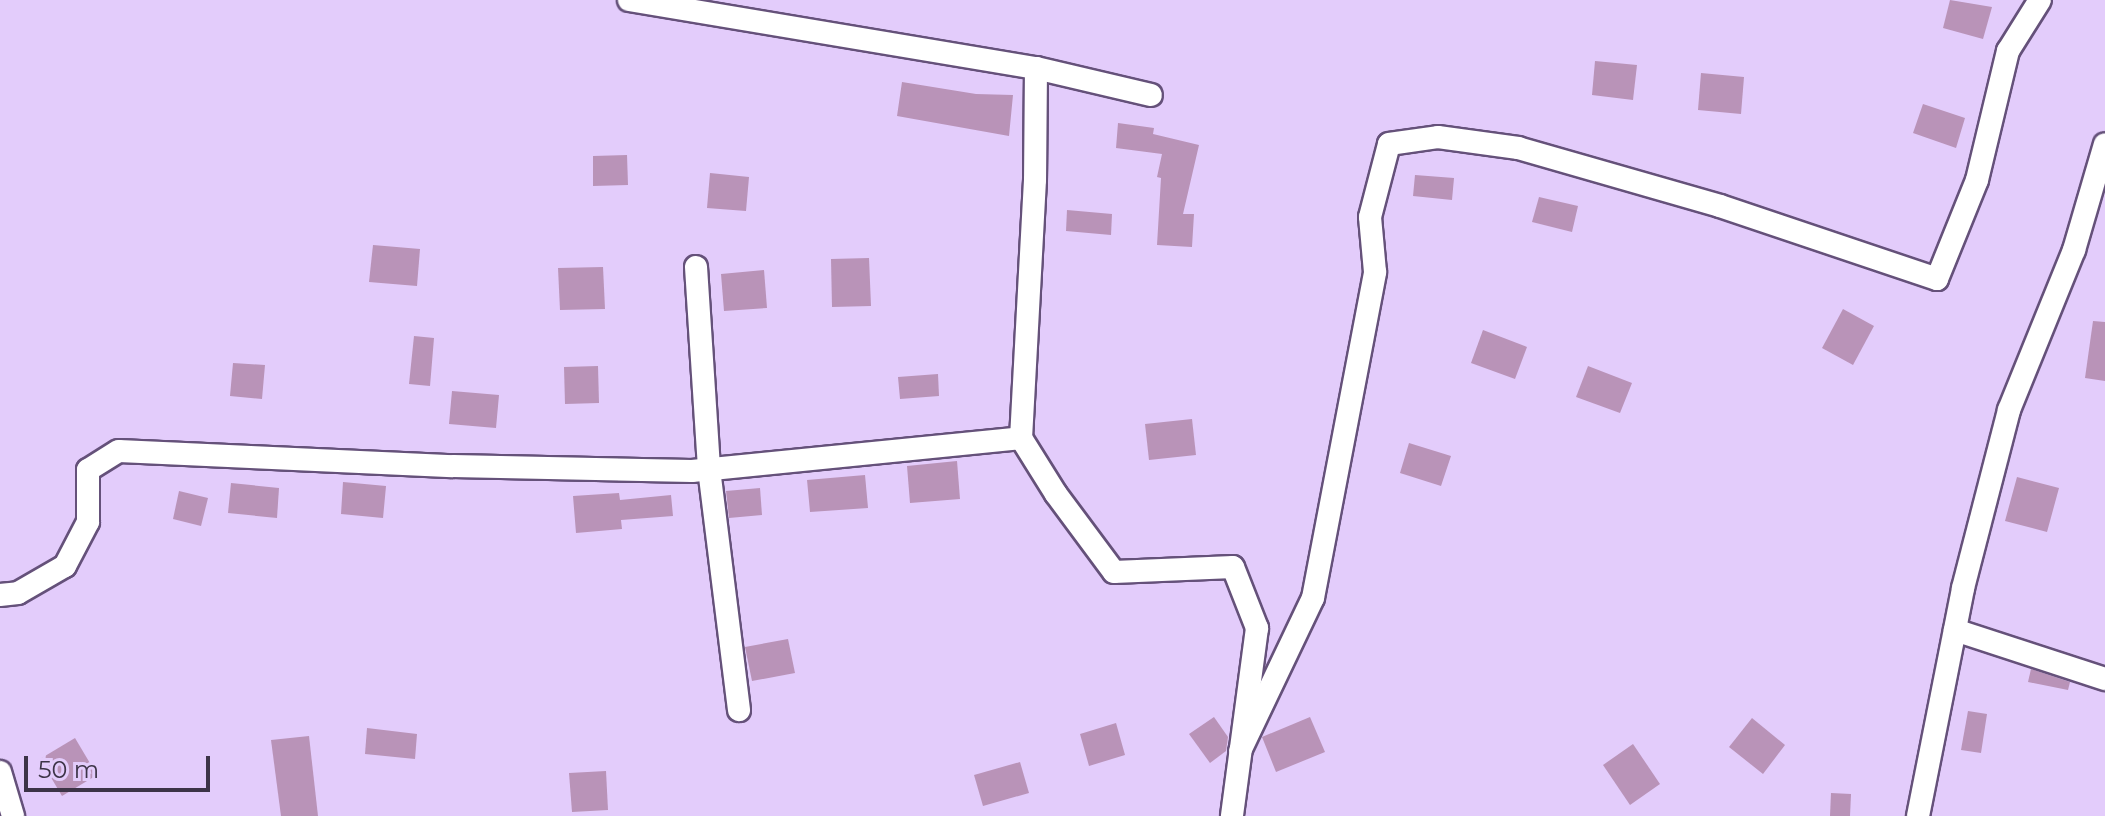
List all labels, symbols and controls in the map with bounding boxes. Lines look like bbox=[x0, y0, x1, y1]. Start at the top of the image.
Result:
scale bar bbox=[28, 740, 214, 790]
text: 50 m bbox=[38, 755, 99, 784]

